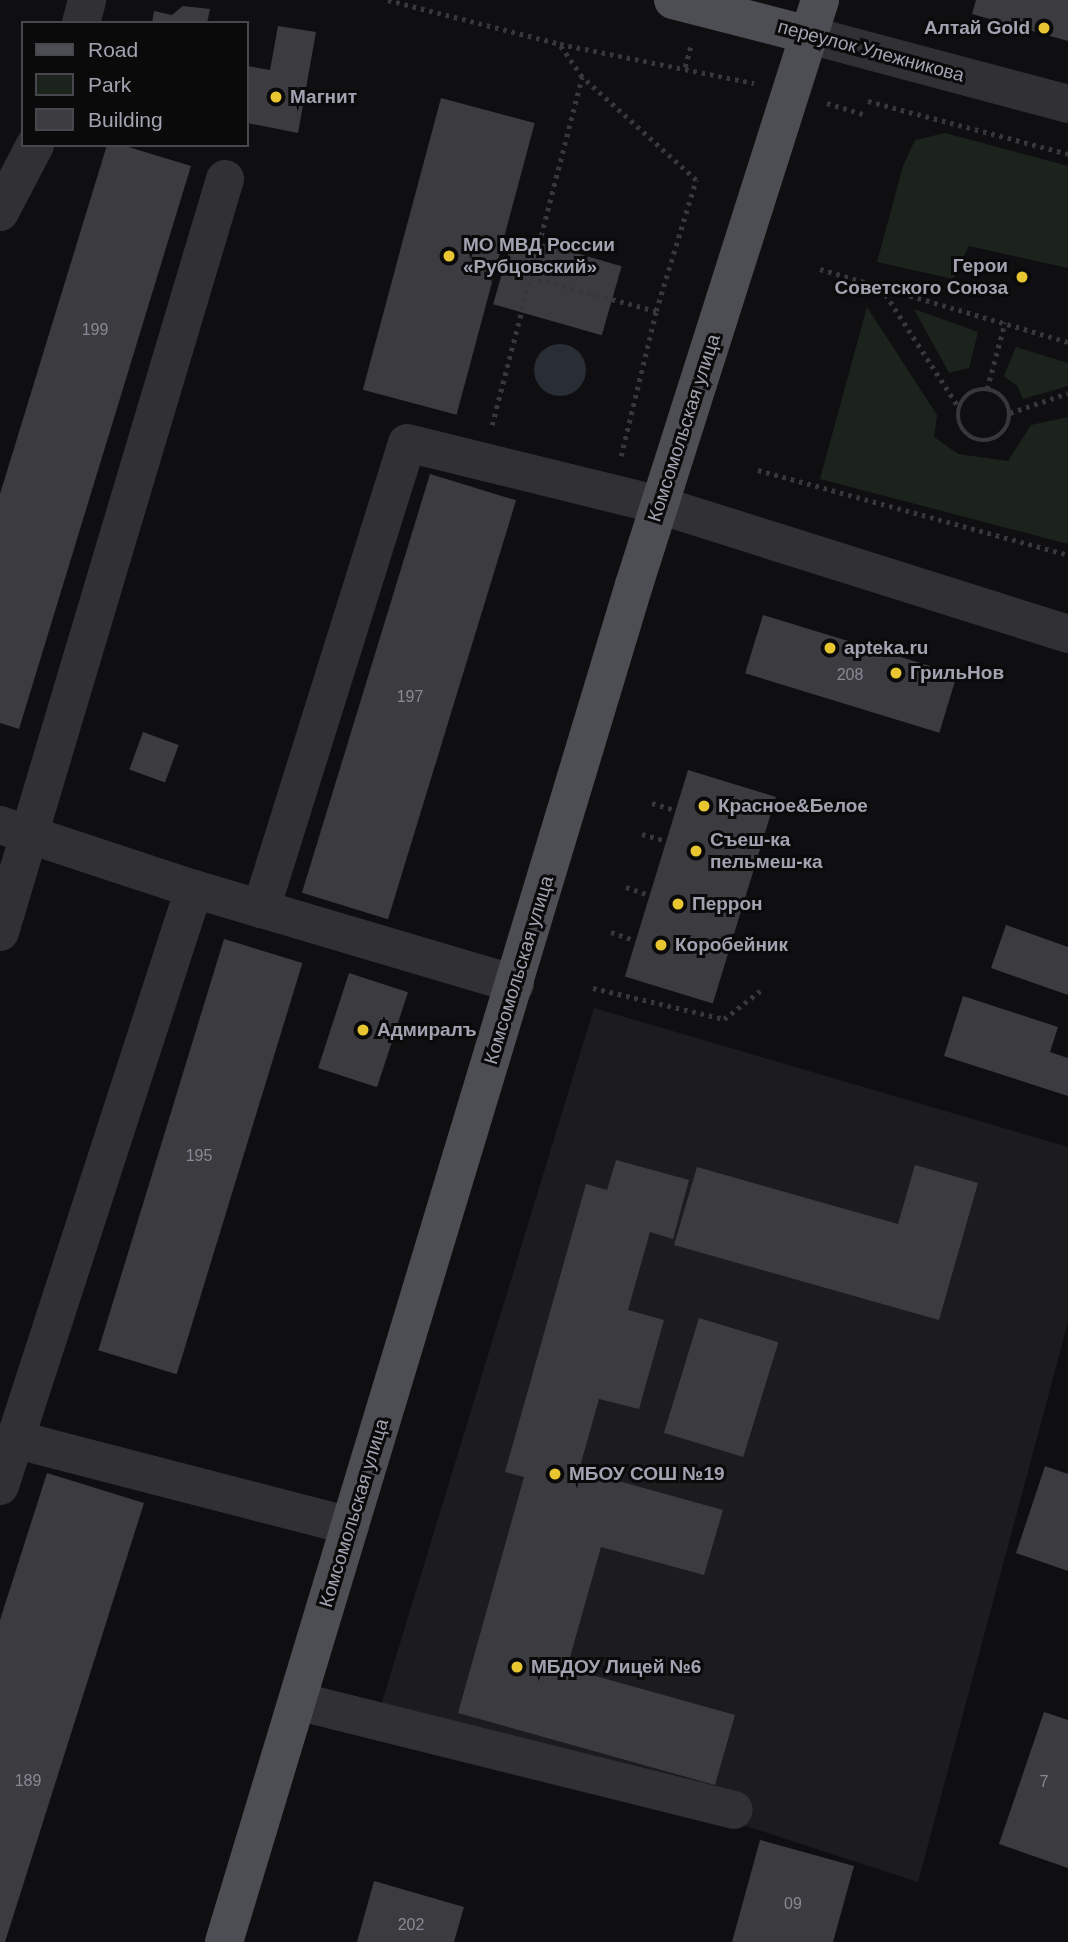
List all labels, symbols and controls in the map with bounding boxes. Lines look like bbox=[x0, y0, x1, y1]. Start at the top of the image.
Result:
street label: переулок Улежникова bbox=[775, 15, 967, 87]
place label: Алтай Gold bbox=[924, 17, 1030, 39]
marker: Алтай Gold bbox=[1036, 20, 1052, 36]
legend bbox=[21, 21, 248, 147]
text: Road bbox=[88, 38, 138, 61]
text: Park bbox=[88, 73, 131, 96]
place label: Магнит bbox=[290, 86, 357, 108]
marker: Магнит bbox=[268, 89, 284, 105]
text: Building bbox=[88, 108, 163, 131]
place label: МО МВД России «Рубцовский» bbox=[463, 234, 615, 278]
marker: МО МВД России «Рубцовский» bbox=[441, 248, 457, 264]
place label: Герои Советского Союза bbox=[835, 255, 1008, 299]
marker: Герои Советского Союза bbox=[1014, 269, 1030, 285]
house number: 199 bbox=[82, 320, 108, 340]
street label: Комсомольская улица bbox=[643, 331, 725, 525]
place label: apteka.ru bbox=[844, 637, 928, 659]
marker: apteka.ru bbox=[822, 640, 838, 656]
place label: ГрильНов bbox=[910, 662, 1004, 684]
house number: 208 bbox=[837, 665, 863, 685]
marker: ГрильНов bbox=[888, 665, 904, 681]
house number: 197 bbox=[397, 687, 423, 707]
place label: Красное&Белое bbox=[718, 795, 868, 817]
marker: Красное&Белое bbox=[696, 798, 712, 814]
place label: Съеш-ка пельмеш-ка bbox=[710, 829, 823, 873]
marker: Съеш-ка пельмеш-ка bbox=[688, 843, 704, 859]
street label: Комсомольская улица bbox=[479, 873, 559, 1067]
place label: Перрон bbox=[692, 893, 763, 915]
marker: Перрон bbox=[670, 896, 686, 912]
place label: Коробейник bbox=[675, 934, 788, 956]
marker: Коробейник bbox=[653, 937, 669, 953]
place label: Адмиралъ bbox=[377, 1019, 477, 1041]
marker: Адмиралъ bbox=[355, 1022, 371, 1038]
house number: 195 bbox=[186, 1146, 212, 1166]
street label: Комсомольская улица bbox=[314, 1416, 394, 1610]
place label: МБОУ СОШ №19 bbox=[569, 1463, 725, 1485]
marker: МБОУ СОШ №19 bbox=[547, 1466, 563, 1482]
place label: МБДОУ Лицей №6 bbox=[531, 1656, 701, 1678]
marker: МБДОУ Лицей №6 bbox=[509, 1659, 525, 1675]
house number: 189 bbox=[15, 1771, 41, 1791]
house number: 7 bbox=[1040, 1772, 1048, 1792]
house number: 09 bbox=[784, 1894, 802, 1914]
house number: 202 bbox=[398, 1915, 424, 1935]

